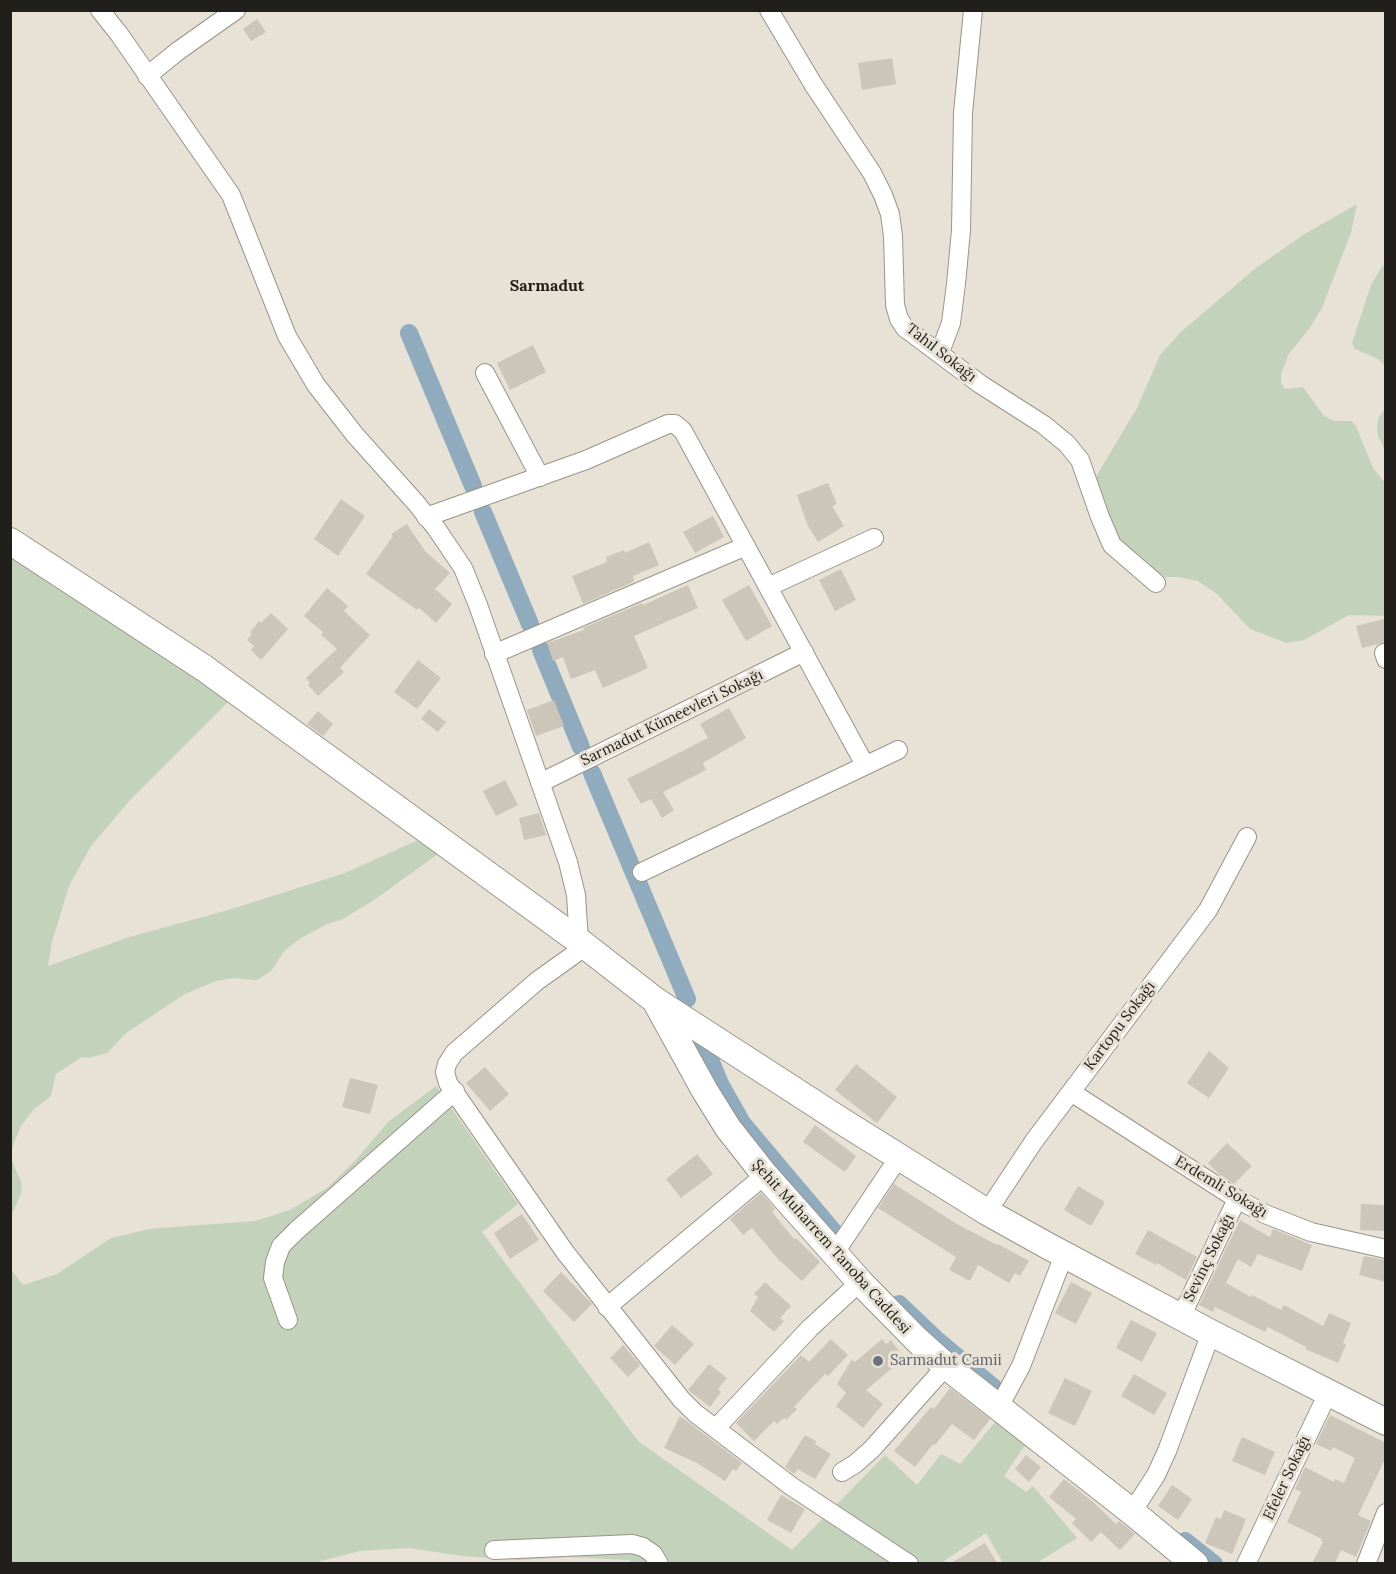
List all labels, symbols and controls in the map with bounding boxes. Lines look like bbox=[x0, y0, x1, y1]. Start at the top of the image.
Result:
district label: Sarmadut bbox=[510, 276, 584, 296]
street label: Tahıl Sokağı bbox=[902, 320, 980, 386]
street label: Sarmadut Kümeevleri Sokağı bbox=[578, 666, 766, 770]
street label: Kartopu Sokağı bbox=[1081, 978, 1159, 1074]
street label: Erdemli Sokağı bbox=[1172, 1152, 1270, 1222]
street label: Şehit Muharrem Tanoba Caddesi bbox=[748, 1156, 914, 1338]
street label: Sevinç Sokağı bbox=[1180, 1211, 1238, 1305]
place label: Sarmadut Camii bbox=[890, 1352, 1002, 1370]
marker: Sarmadut Camii bbox=[871, 1354, 885, 1368]
street label: Efeler Sokağı bbox=[1260, 1433, 1314, 1523]

